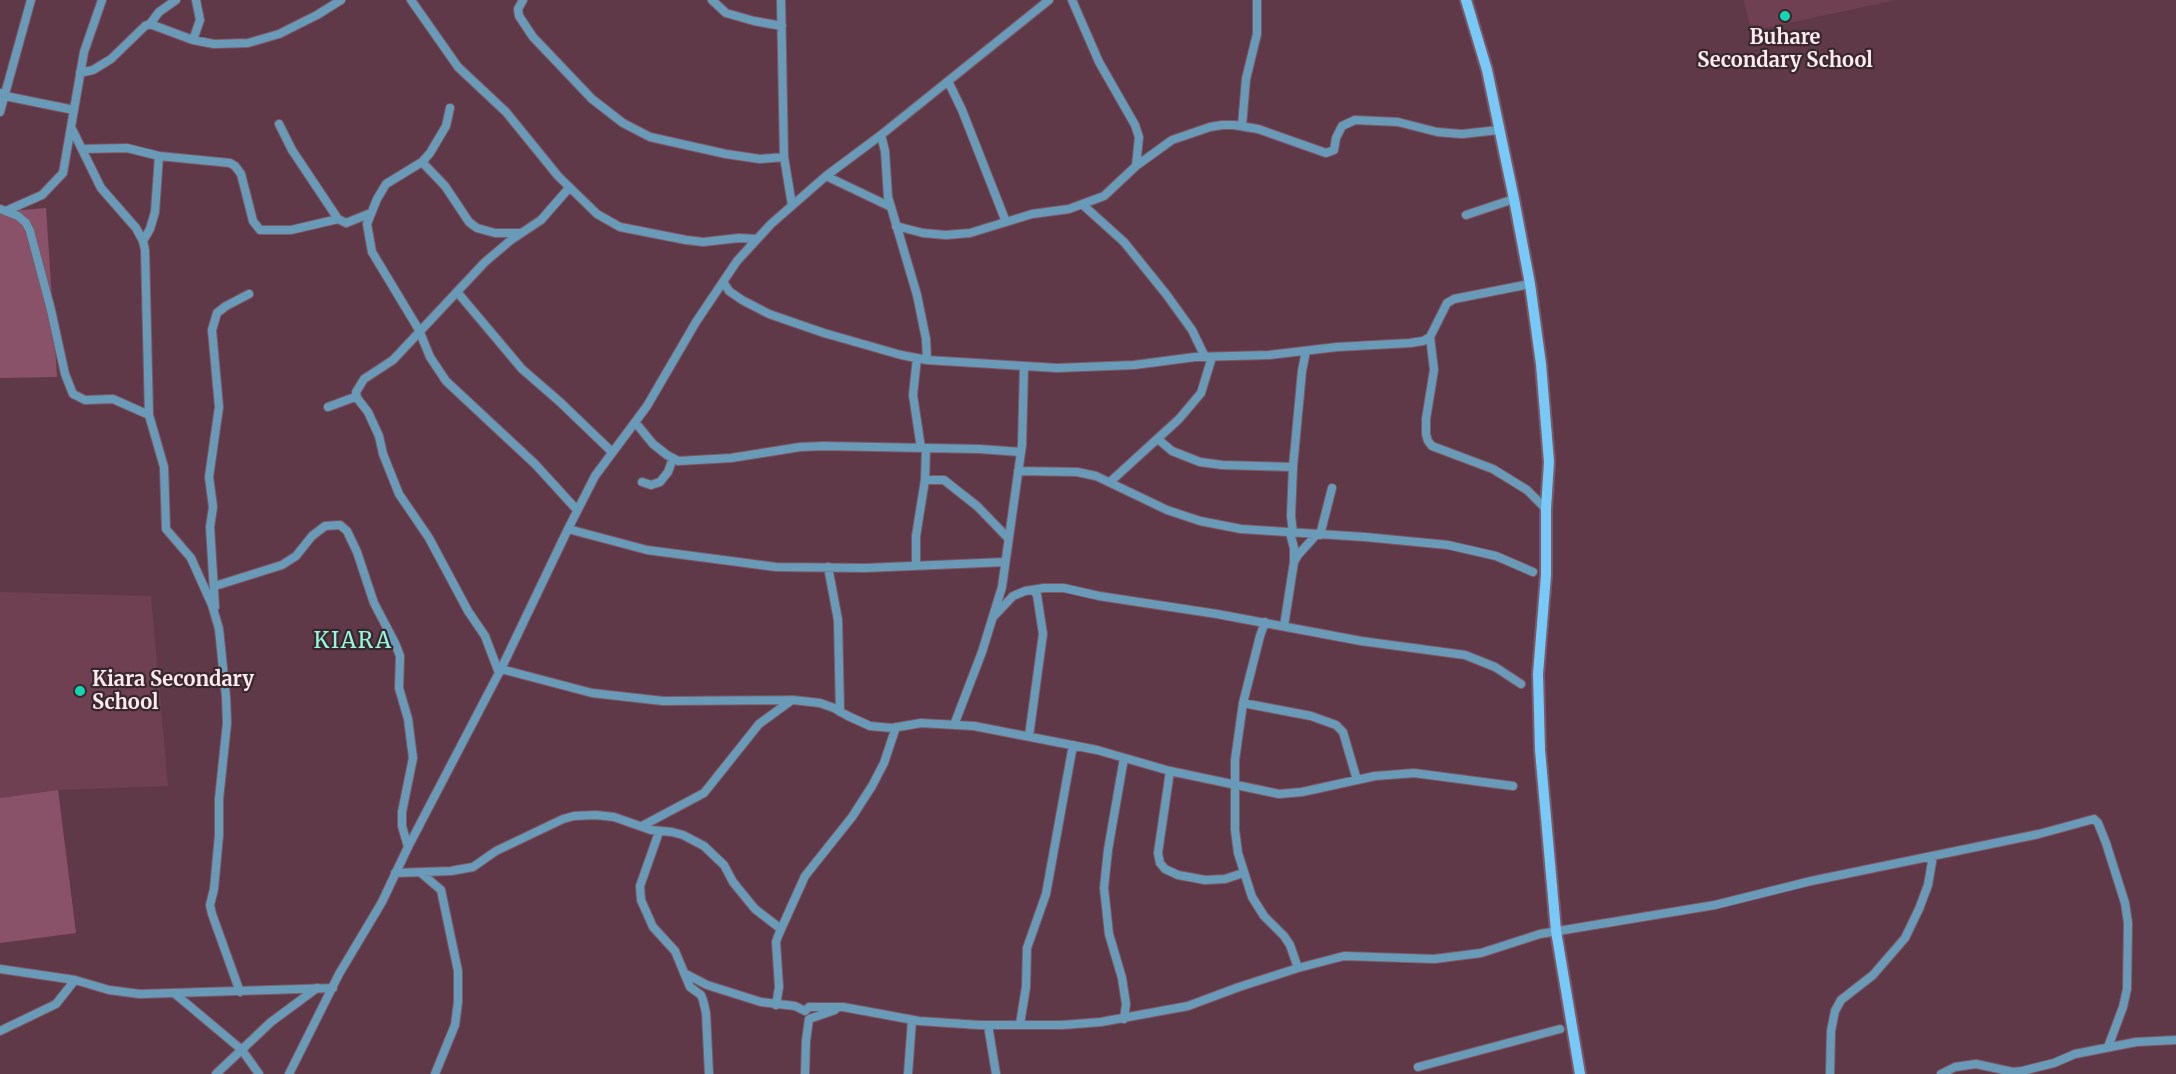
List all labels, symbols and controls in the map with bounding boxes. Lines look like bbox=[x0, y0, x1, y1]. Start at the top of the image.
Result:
marker: Buhare Secondary School bbox=[1778, 9, 1792, 23]
place label: Buhare Secondary School bbox=[1697, 26, 1873, 73]
district label: KIARA bbox=[314, 629, 392, 655]
place label: Kiara Secondary School bbox=[92, 668, 254, 715]
marker: Kiara Secondary School bbox=[73, 684, 87, 698]

